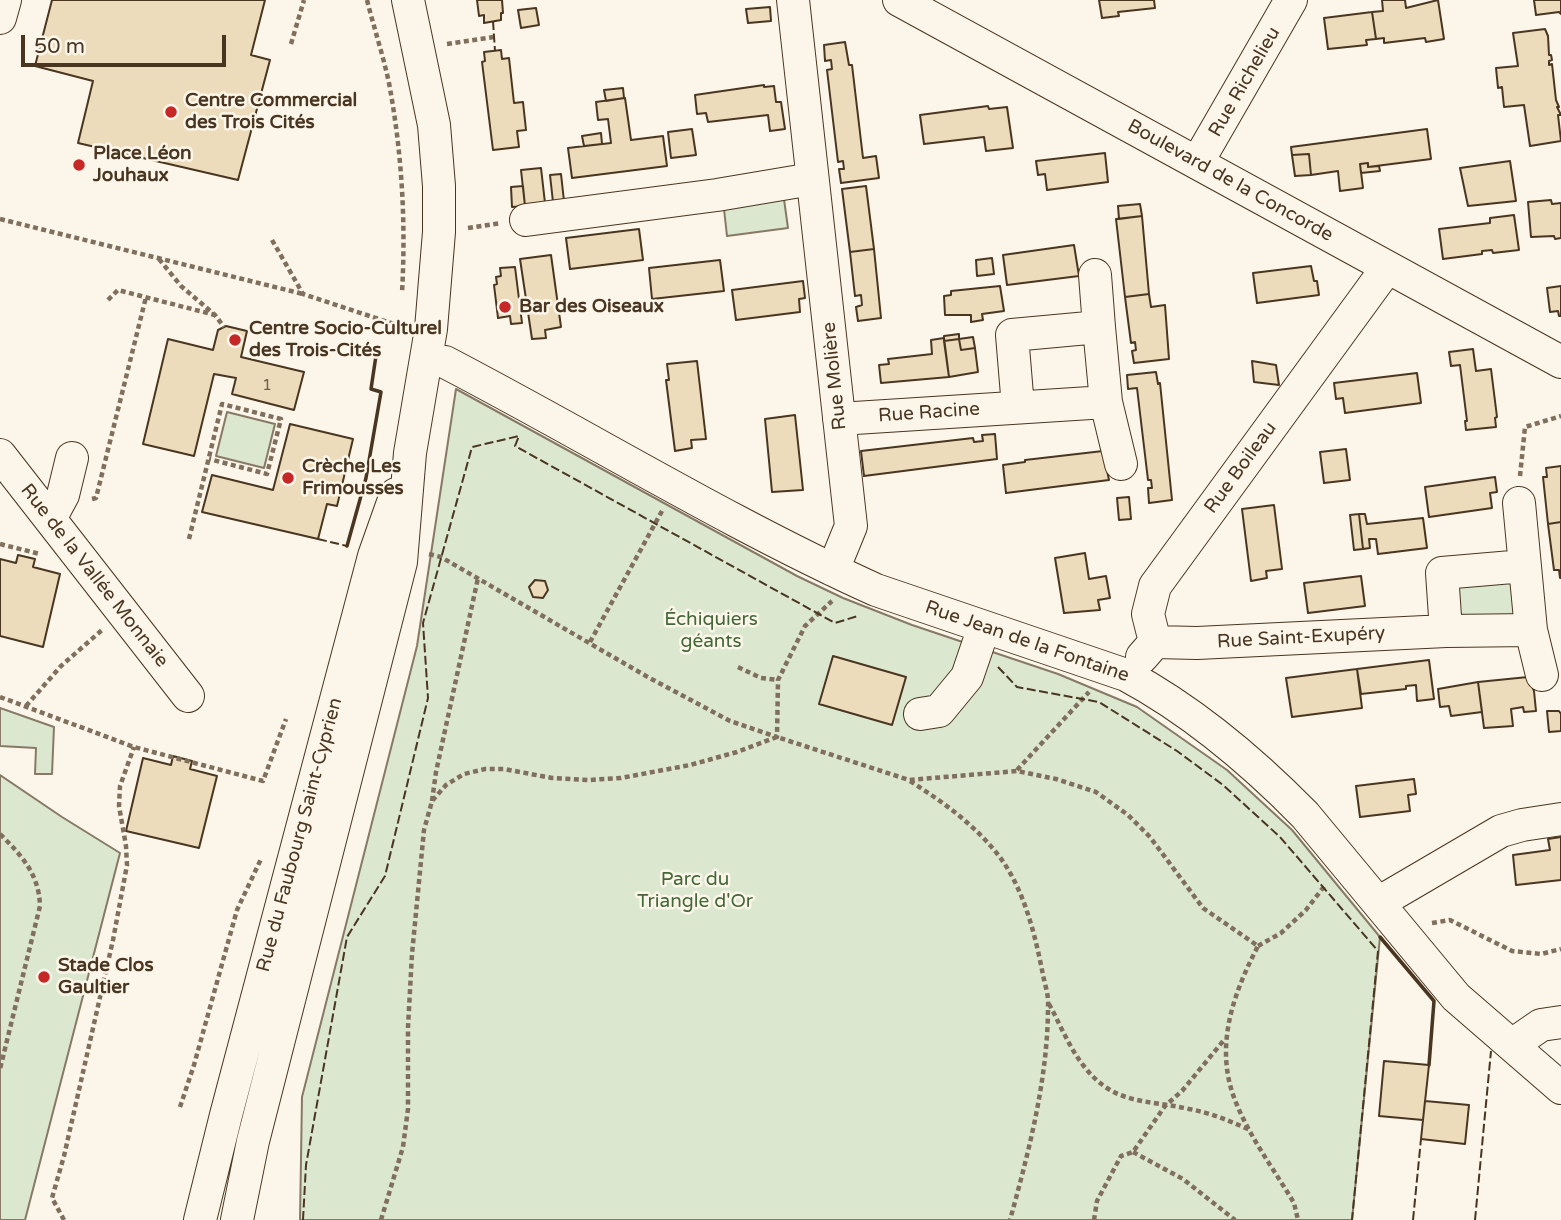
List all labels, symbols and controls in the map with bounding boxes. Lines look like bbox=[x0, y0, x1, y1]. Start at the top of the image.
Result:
scale bar bbox=[24, 21, 229, 65]
street label: Rue Richelieu bbox=[1204, 23, 1286, 141]
text: 50 m bbox=[34, 34, 85, 59]
place label: Centre Commercial des Trois Cités bbox=[185, 90, 357, 134]
marker: Centre Commercial des Trois Cités bbox=[163, 104, 179, 120]
street label: Boulevard de la Concorde bbox=[1123, 115, 1337, 247]
place label: Place Léon Jouhaux bbox=[93, 143, 192, 187]
marker: Place Léon Jouhaux bbox=[71, 157, 87, 173]
place label: Bar des Oiseaux bbox=[519, 296, 664, 318]
marker: Bar des Oiseaux bbox=[497, 299, 513, 315]
place label: Centre Socio-Culturel des Trois-Cités bbox=[249, 318, 442, 362]
street label: Rue Molière bbox=[818, 321, 852, 431]
marker: Centre Socio-Culturel des Trois-Cités bbox=[227, 332, 243, 348]
house number: 1 bbox=[262, 376, 272, 396]
street label: Rue Racine bbox=[877, 398, 981, 428]
street label: Rue Boileau bbox=[1200, 418, 1282, 518]
place label: Crèche Les Frimousses bbox=[302, 456, 404, 500]
marker: Crèche Les Frimousses bbox=[280, 470, 296, 486]
street label: Rue de la Vallée Monnaie bbox=[15, 480, 173, 672]
street label: Rue Jean de la Fontaine bbox=[922, 596, 1132, 688]
park label: Échiquiers géants bbox=[664, 609, 758, 653]
street label: Rue Saint-Exupéry bbox=[1216, 622, 1386, 654]
street label: Rue du Faubourg Saint-Cyprien bbox=[252, 695, 348, 975]
park label: Parc du Triangle d'Or bbox=[637, 869, 753, 913]
place label: Stade Clos Gaultier bbox=[58, 955, 154, 999]
marker: Stade Clos Gaultier bbox=[36, 969, 52, 985]

